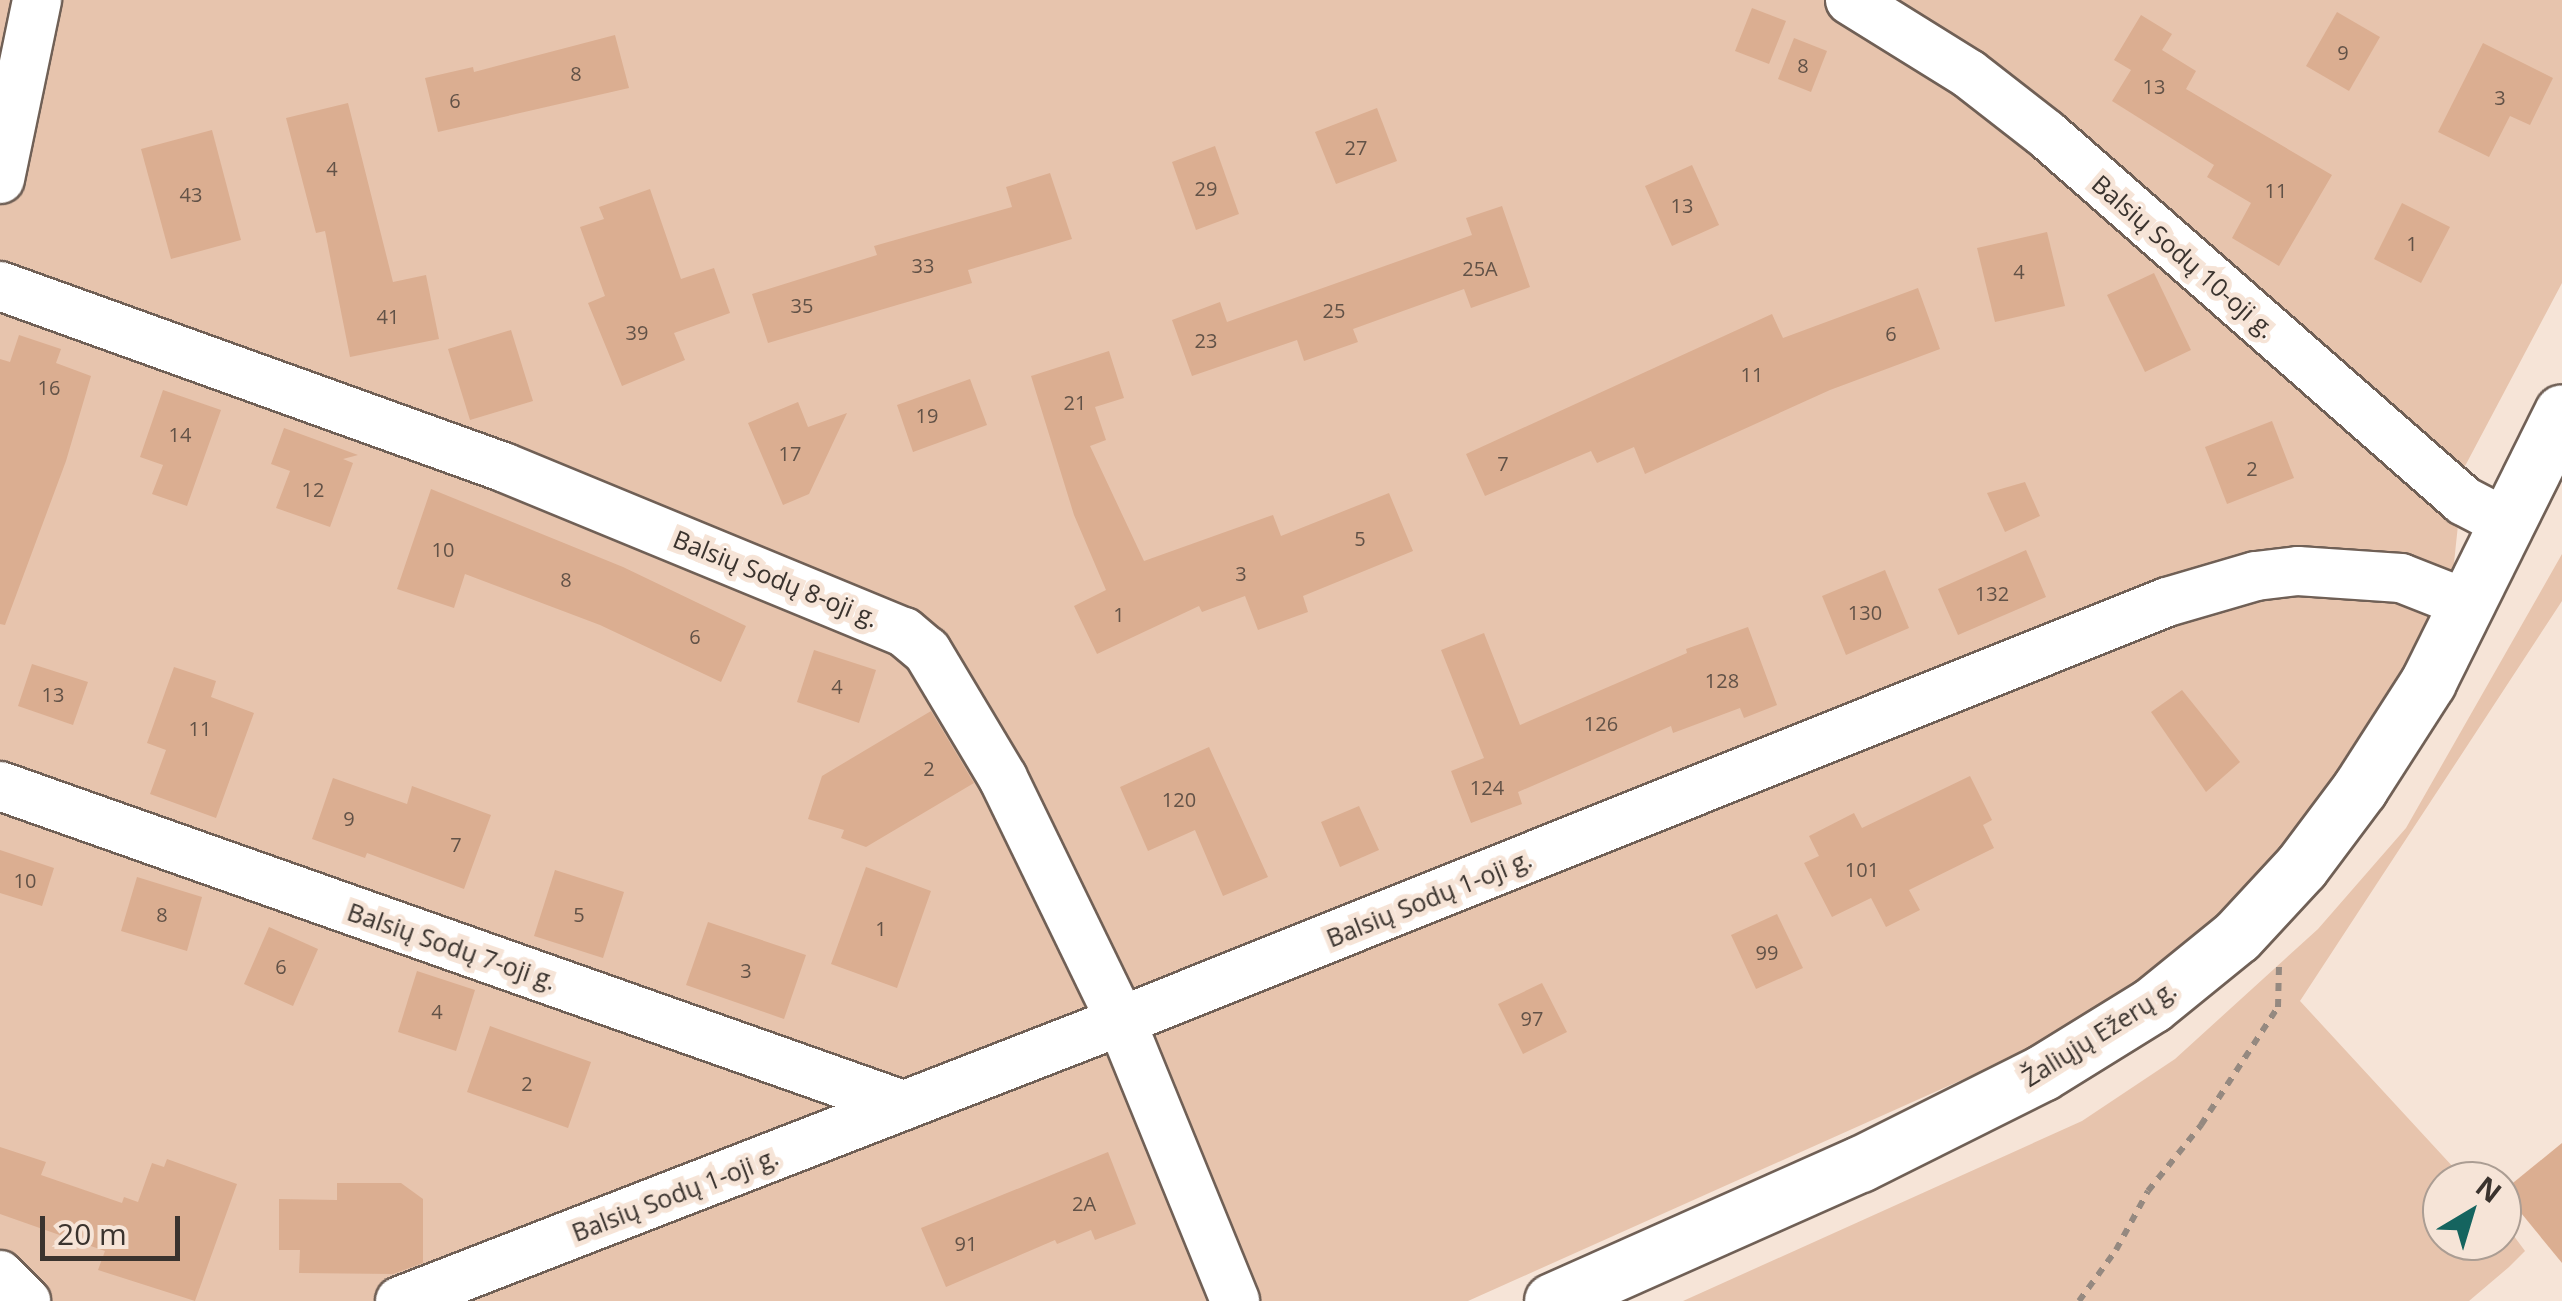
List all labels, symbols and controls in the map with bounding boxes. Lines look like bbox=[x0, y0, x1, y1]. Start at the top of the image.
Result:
house number: 9 bbox=[2337, 40, 2349, 64]
house number: 8 bbox=[1797, 53, 1809, 77]
house number: 8 bbox=[570, 61, 582, 85]
house number: 13 bbox=[2143, 74, 2165, 98]
house number: 3 bbox=[2494, 85, 2506, 109]
house number: 6 bbox=[449, 88, 461, 112]
house number: 27 bbox=[1345, 135, 1367, 159]
house number: 4 bbox=[326, 156, 338, 180]
street label: Balsių Sodų 10-oji g. bbox=[2086, 168, 2282, 344]
house number: 29 bbox=[1195, 176, 1217, 200]
house number: 11 bbox=[2265, 178, 2287, 202]
house number: 43 bbox=[180, 182, 202, 206]
house number: 13 bbox=[1671, 193, 1693, 217]
house number: 1 bbox=[2406, 231, 2418, 255]
house number: 33 bbox=[912, 253, 934, 277]
house number: 25A bbox=[1462, 256, 1498, 280]
house number: 4 bbox=[2013, 259, 2025, 283]
house number: 35 bbox=[791, 293, 813, 317]
house number: 25 bbox=[1323, 298, 1345, 322]
house number: 41 bbox=[377, 304, 399, 328]
house number: 39 bbox=[626, 320, 648, 344]
house number: 6 bbox=[1885, 321, 1897, 345]
house number: 23 bbox=[1195, 328, 1217, 352]
house number: 11 bbox=[1741, 362, 1763, 386]
house number: 16 bbox=[38, 375, 60, 399]
house number: 21 bbox=[1064, 390, 1086, 414]
house number: 19 bbox=[916, 403, 938, 427]
house number: 14 bbox=[169, 422, 191, 446]
house number: 17 bbox=[779, 441, 801, 465]
house number: 7 bbox=[1497, 451, 1509, 475]
house number: 2 bbox=[2246, 456, 2258, 480]
house number: 12 bbox=[302, 477, 324, 501]
street label: Balsių Sodų 8-oji g. bbox=[669, 523, 883, 633]
house number: 5 bbox=[1354, 526, 1366, 550]
house number: 10 bbox=[432, 537, 454, 561]
house number: 3 bbox=[1235, 561, 1247, 585]
house number: 8 bbox=[560, 567, 572, 591]
house number: 132 bbox=[1975, 581, 2009, 605]
house number: 130 bbox=[1848, 600, 1882, 624]
house number: 1 bbox=[1113, 602, 1125, 626]
house number: 6 bbox=[689, 624, 701, 648]
house number: 128 bbox=[1705, 668, 1739, 692]
house number: 4 bbox=[831, 674, 843, 698]
house number: 13 bbox=[42, 682, 64, 706]
house number: 126 bbox=[1584, 711, 1618, 735]
house number: 11 bbox=[189, 716, 211, 740]
house number: 2 bbox=[923, 756, 935, 780]
house number: 124 bbox=[1470, 775, 1504, 799]
house number: 120 bbox=[1162, 787, 1196, 811]
house number: 9 bbox=[343, 806, 355, 830]
house number: 7 bbox=[450, 832, 462, 856]
street label: Balsių Sodų 1-oji g. bbox=[1322, 843, 1536, 953]
house number: 101 bbox=[1845, 857, 1879, 881]
house number: 10 bbox=[14, 868, 36, 892]
street label: Balsių Sodų 7-oji g. bbox=[344, 896, 560, 996]
house number: 8 bbox=[156, 902, 168, 926]
house number: 5 bbox=[573, 902, 585, 926]
house number: 1 bbox=[875, 916, 887, 940]
house number: 99 bbox=[1756, 940, 1778, 964]
house number: 6 bbox=[275, 954, 287, 978]
house number: 3 bbox=[740, 958, 752, 982]
street label: Žaliųjų Ežerų g. bbox=[2016, 974, 2182, 1092]
house number: 4 bbox=[431, 999, 443, 1023]
house number: 97 bbox=[1521, 1006, 1543, 1030]
house number: 2 bbox=[521, 1071, 533, 1095]
street label: Balsių Sodų 1-oji g. bbox=[567, 1141, 783, 1247]
north arrow bbox=[2422, 1161, 2522, 1261]
text: N bbox=[2469, 1167, 2510, 1211]
house number: 2A bbox=[1072, 1191, 1096, 1215]
scale bar bbox=[45, 1196, 185, 1258]
text: 20 m bbox=[57, 1213, 127, 1254]
house number: 91 bbox=[955, 1231, 977, 1255]

